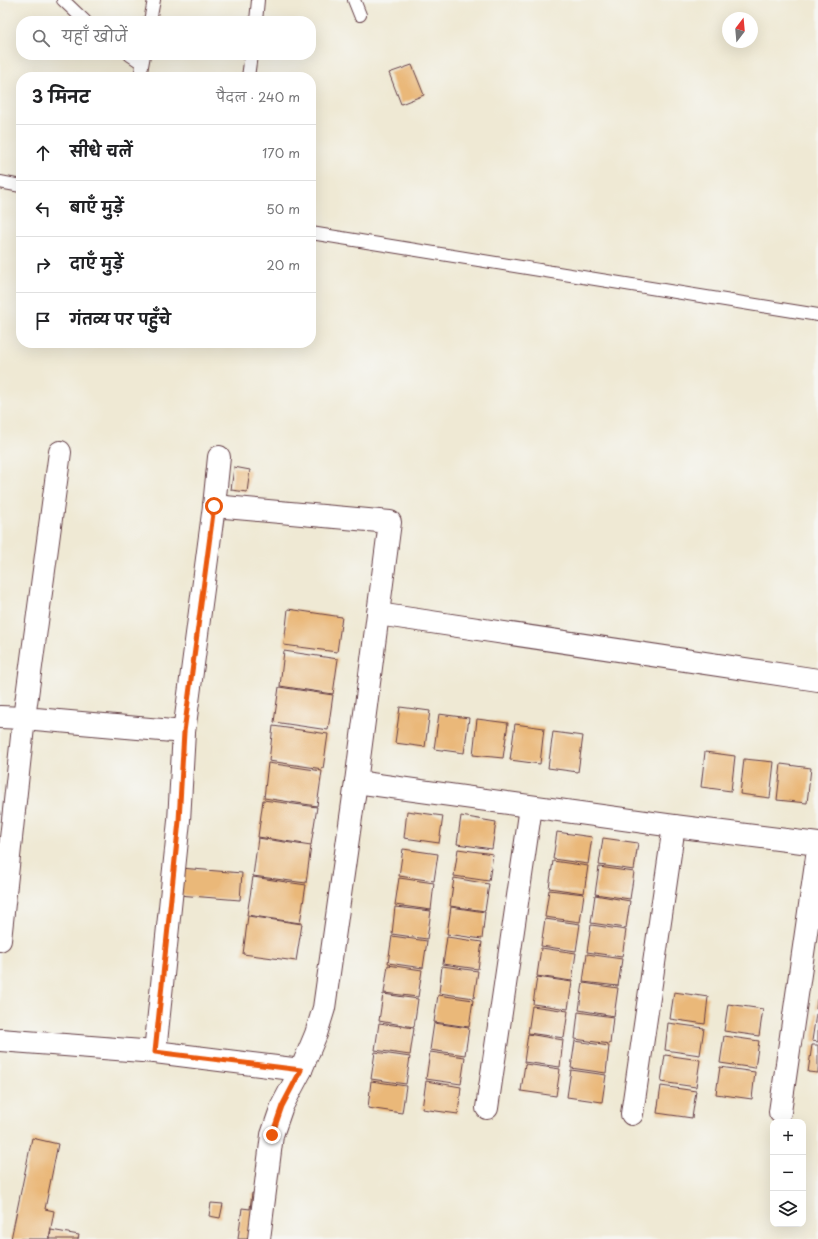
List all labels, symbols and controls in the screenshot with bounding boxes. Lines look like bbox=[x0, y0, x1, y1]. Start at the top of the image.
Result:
north arrow bbox=[722, 12, 758, 48]
search box bbox=[16, 16, 316, 60]
text: यहाँ खोजें bbox=[62, 24, 128, 47]
icon: search bbox=[30, 27, 52, 49]
text: 3 मिनट bbox=[32, 83, 90, 109]
text: पैदल · 240 m bbox=[216, 87, 300, 106]
text: सीधे चलें bbox=[70, 139, 132, 162]
icon: ahead bbox=[32, 142, 54, 164]
text: 170 m bbox=[262, 143, 300, 162]
text: बाएँ मुड़ें bbox=[70, 195, 124, 218]
icon: left bbox=[32, 198, 54, 220]
text: 50 m bbox=[266, 199, 300, 218]
text: दाएँ मुड़ें bbox=[70, 251, 123, 274]
icon: right bbox=[32, 254, 54, 276]
text: 20 m bbox=[266, 255, 300, 274]
text: गंतव्य पर पहुँचे bbox=[70, 307, 171, 330]
icon: arrive bbox=[32, 310, 54, 332]
route start bbox=[205, 497, 223, 515]
map controls bbox=[770, 1119, 806, 1227]
button: + bbox=[770, 1119, 806, 1155]
route end bbox=[263, 1126, 281, 1144]
button: − bbox=[770, 1155, 806, 1191]
button: layers bbox=[770, 1191, 806, 1227]

